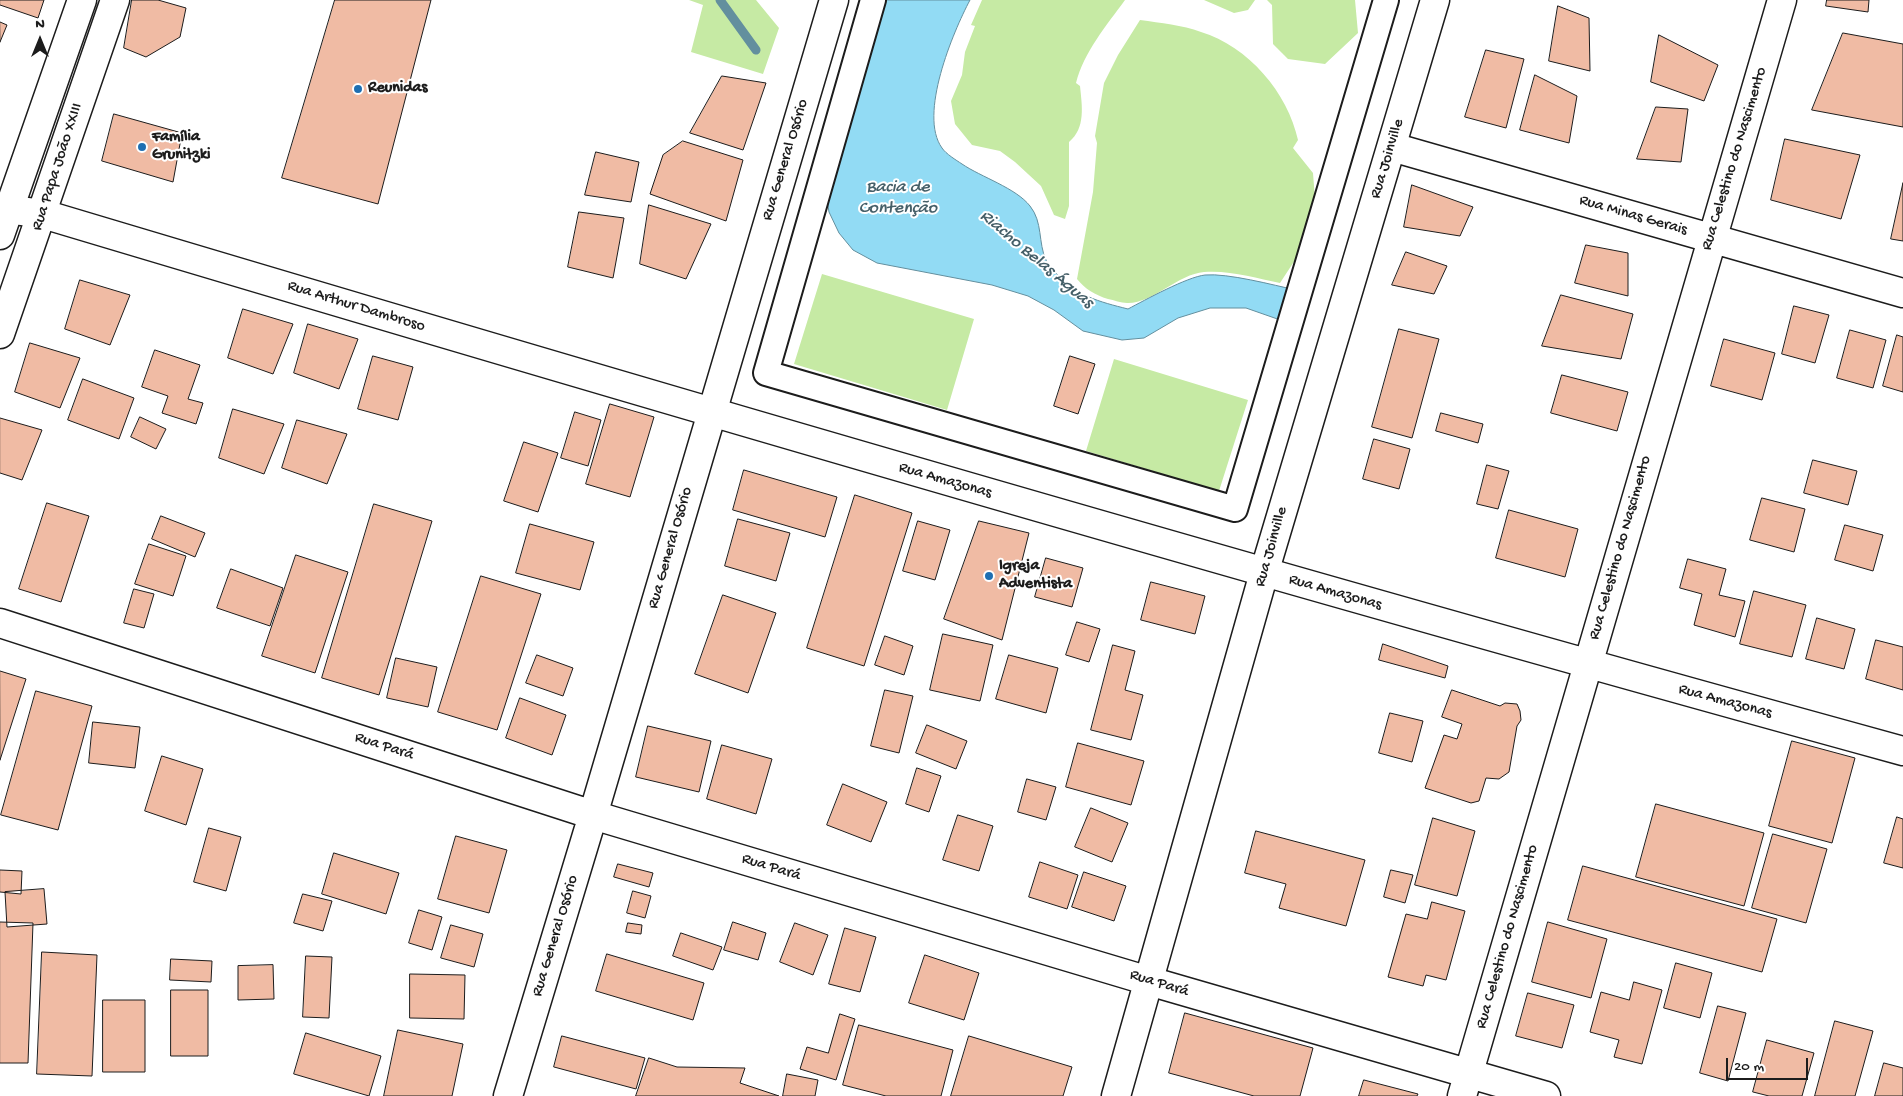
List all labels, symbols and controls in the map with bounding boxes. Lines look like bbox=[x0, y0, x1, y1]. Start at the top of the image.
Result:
north arrow bbox=[15, 15, 65, 65]
text: N bbox=[35, 16, 45, 33]
street label: Rua Celestino do Nascimento bbox=[1698, 65, 1772, 253]
place label: Reunidas bbox=[368, 79, 427, 99]
marker: Reunidas bbox=[352, 83, 364, 95]
street label: Rua General Osório bbox=[758, 97, 814, 223]
street label: Rua Papa João XXIII bbox=[28, 101, 88, 233]
street label: Rua Joinville bbox=[1367, 117, 1409, 201]
place label: Família Grunitzki bbox=[152, 128, 211, 166]
marker: Família Grunitzki bbox=[136, 141, 148, 153]
water label: Bacia de Contenção bbox=[859, 177, 937, 220]
street label: Rua Minas Gerais bbox=[1577, 191, 1689, 241]
water label: Riacho Belas Águas bbox=[975, 206, 1097, 314]
street label: Rua Arthur Dambroso bbox=[285, 277, 427, 337]
street label: Rua Celestino do Nascimento bbox=[1586, 454, 1656, 642]
street label: Rua Amazonas bbox=[896, 459, 994, 503]
street label: Rua General Osório bbox=[644, 485, 698, 611]
street label: Rua Joinville bbox=[1251, 505, 1293, 589]
place label: Igreja Adventista bbox=[999, 557, 1072, 595]
marker: Igreja Adventista bbox=[983, 570, 995, 582]
street label: Rua Amazonas bbox=[1286, 571, 1384, 615]
street label: Rua Amazonas bbox=[1676, 680, 1774, 724]
street label: Rua Pará bbox=[352, 728, 416, 766]
street label: Rua Celestino do Nascimento bbox=[1473, 843, 1543, 1031]
street label: Rua Pará bbox=[739, 850, 803, 886]
street label: Rua General Osório bbox=[528, 873, 584, 999]
street label: Rua Pará bbox=[1127, 966, 1191, 1002]
scale bar bbox=[1728, 1048, 1810, 1080]
text: 20 m bbox=[1734, 1058, 1764, 1076]

